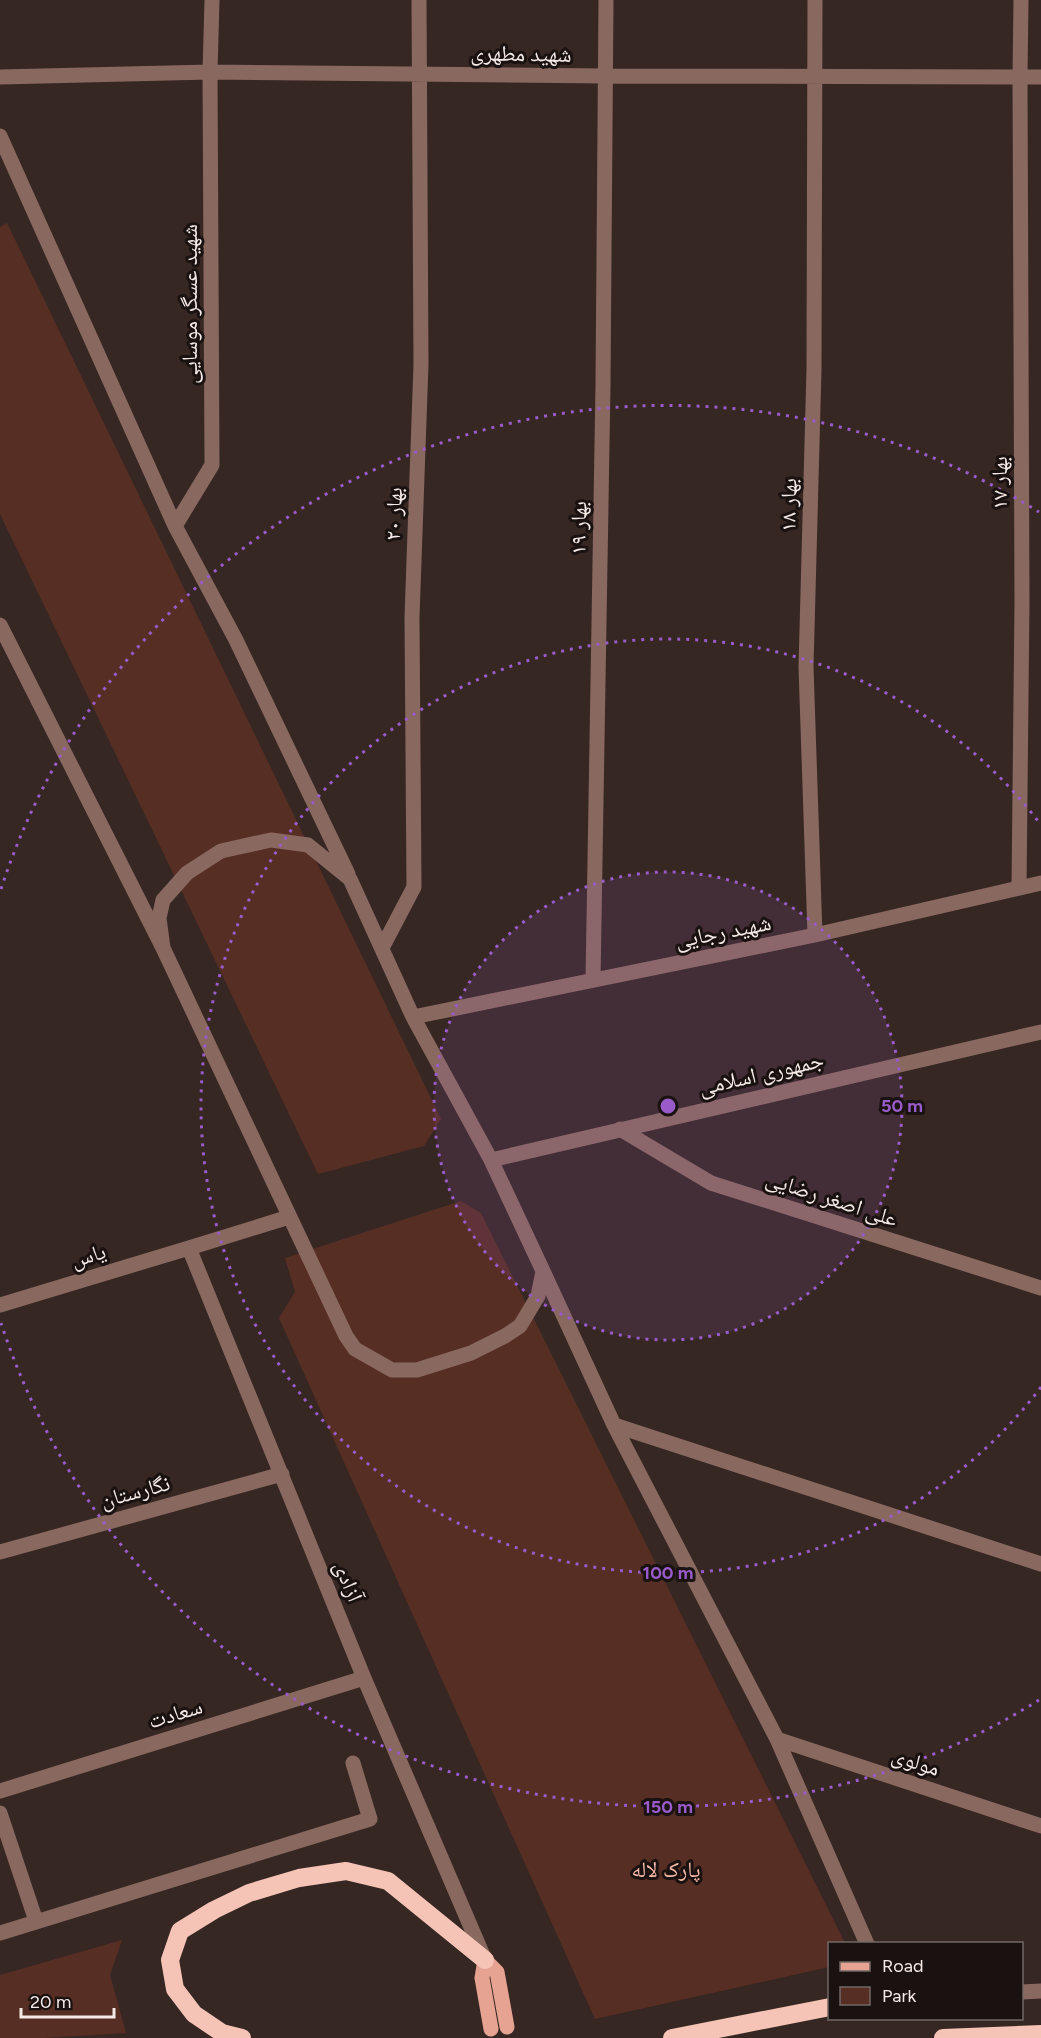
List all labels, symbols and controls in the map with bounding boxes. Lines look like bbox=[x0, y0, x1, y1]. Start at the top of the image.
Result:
street label: شهید مطهری bbox=[470, 39, 572, 68]
street label: شهید عسگر موسایی bbox=[176, 224, 203, 384]
street label: بهار ۱۷ bbox=[986, 456, 1013, 510]
street label: بهار ۱۸ bbox=[775, 478, 802, 532]
street label: بهار ۲۰ bbox=[379, 487, 408, 541]
street label: بهار ۱۹ bbox=[565, 501, 592, 555]
street label: شهید رجایی bbox=[673, 909, 773, 954]
street label: جمهوری اسلامی bbox=[696, 1046, 826, 1101]
text: 50 m bbox=[881, 1095, 923, 1117]
centre of rings bbox=[658, 1096, 678, 1116]
street label: علی اصغر رضایی bbox=[763, 1164, 901, 1232]
street label: یاس bbox=[67, 1237, 109, 1274]
street label: نگارستان bbox=[97, 1469, 173, 1514]
street label: آزادی bbox=[328, 1557, 369, 1606]
text: 100 m bbox=[643, 1562, 693, 1584]
street label: سعادت bbox=[145, 1692, 206, 1734]
street label: مولوی bbox=[888, 1741, 943, 1782]
text: 150 m bbox=[643, 1796, 693, 1818]
park label: پارک لاله bbox=[632, 1856, 700, 1883]
legend bbox=[828, 1942, 1023, 2020]
text: Road bbox=[882, 1955, 923, 1977]
scale bar bbox=[21, 1981, 114, 2019]
text: Park bbox=[882, 1985, 917, 2007]
text: 20 m bbox=[30, 1991, 71, 2013]

